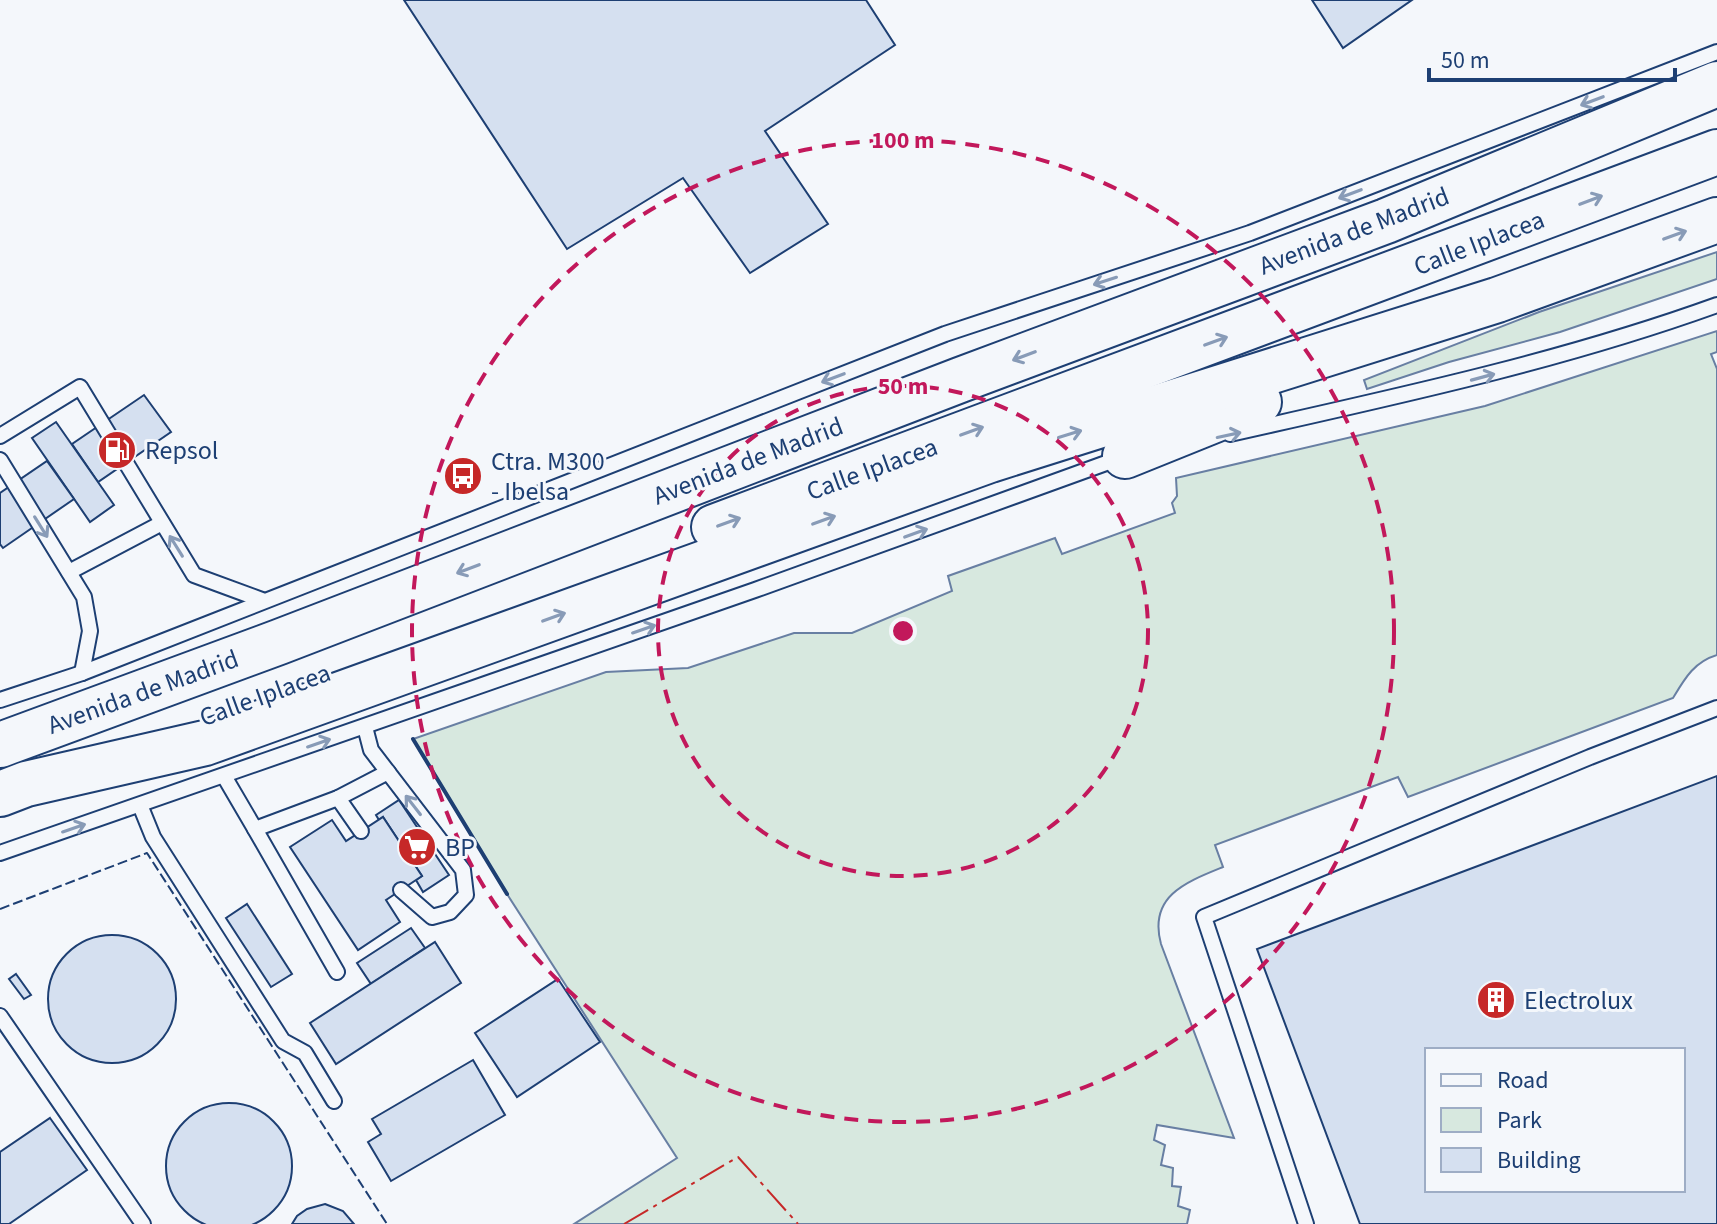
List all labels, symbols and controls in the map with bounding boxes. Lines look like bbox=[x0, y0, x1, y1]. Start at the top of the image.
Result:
scale bar bbox=[1429, 32, 1675, 82]
text: 50 m bbox=[1441, 43, 1490, 78]
one-way arrow bbox=[1580, 95, 1605, 109]
text: 100 m bbox=[871, 123, 935, 158]
street label: Avenida de Madrid bbox=[1254, 178, 1454, 284]
one-way arrow bbox=[1338, 188, 1362, 202]
one-way arrow bbox=[1578, 192, 1603, 206]
street label: Calle Iplacea bbox=[1408, 201, 1550, 285]
one-way arrow bbox=[1662, 227, 1687, 242]
one-way arrow bbox=[1092, 275, 1117, 290]
one-way arrow bbox=[1203, 332, 1228, 347]
one-way arrow bbox=[1012, 350, 1037, 364]
one-way arrow bbox=[1469, 368, 1495, 383]
text: 50 m bbox=[878, 369, 928, 404]
one-way arrow bbox=[821, 372, 846, 386]
street label: Avenida de Madrid bbox=[648, 408, 848, 514]
one-way arrow bbox=[960, 423, 984, 437]
one-way arrow bbox=[1057, 426, 1082, 441]
one-way arrow bbox=[1216, 426, 1241, 441]
street label: Calle Iplacea bbox=[801, 428, 943, 510]
fuel station icon: Repsol bbox=[96, 429, 138, 471]
place label: Repsol bbox=[145, 432, 218, 469]
place label: Ctra. M300 - Ibelsa bbox=[491, 443, 605, 510]
bus stop icon: Ctra. M300 - Ibelsa bbox=[442, 455, 484, 497]
one-way arrow bbox=[812, 511, 837, 526]
one-way arrow bbox=[716, 514, 741, 528]
one-way arrow bbox=[33, 515, 49, 538]
one-way arrow bbox=[903, 524, 928, 539]
one-way arrow bbox=[168, 536, 185, 558]
one-way arrow bbox=[456, 563, 480, 577]
one-way arrow bbox=[541, 609, 566, 624]
centre of rings bbox=[889, 617, 917, 645]
one-way arrow bbox=[631, 621, 656, 635]
street label: Avenida de Madrid bbox=[42, 640, 244, 744]
street label: Calle Iplacea bbox=[194, 654, 336, 736]
one-way arrow bbox=[307, 734, 332, 749]
one-way arrow bbox=[405, 795, 422, 816]
one-way arrow bbox=[61, 819, 86, 834]
supermarket icon: BP bbox=[396, 826, 438, 868]
place label: BP bbox=[445, 829, 475, 866]
building icon: Electrolux bbox=[1475, 979, 1517, 1021]
place label: Electrolux bbox=[1524, 982, 1633, 1019]
legend bbox=[1425, 1048, 1685, 1192]
text: Road bbox=[1497, 1063, 1549, 1098]
text: Park bbox=[1497, 1103, 1542, 1138]
text: Building bbox=[1497, 1143, 1581, 1178]

